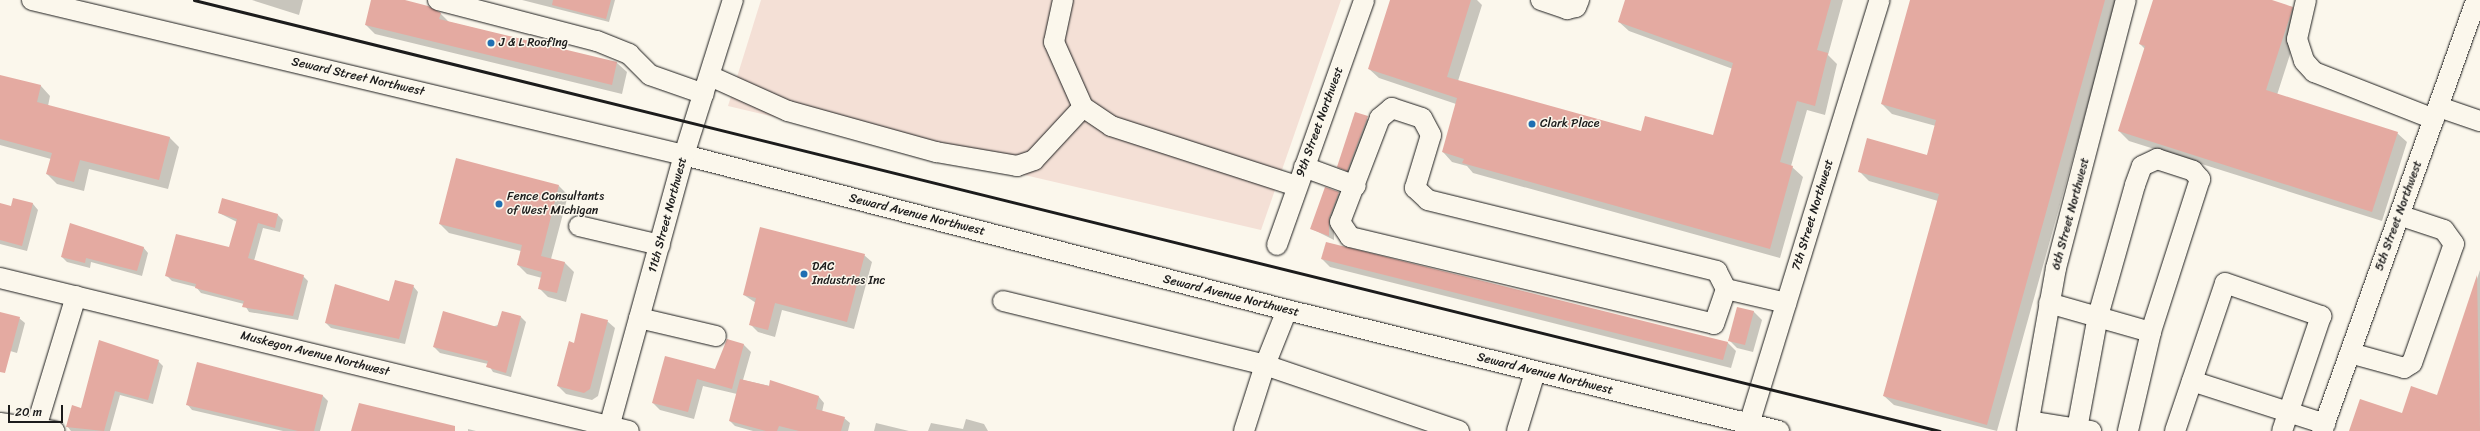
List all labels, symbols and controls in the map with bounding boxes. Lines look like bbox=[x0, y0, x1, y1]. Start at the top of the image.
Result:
place label: J & L Roofing bbox=[499, 36, 568, 50]
marker: J & L Roofing bbox=[486, 38, 496, 48]
street label: Seward Street Northwest bbox=[290, 55, 426, 99]
street label: 9th Street Northwest bbox=[1293, 65, 1347, 179]
place label: Clark Place bbox=[1540, 117, 1600, 131]
marker: Clark Place bbox=[1527, 119, 1537, 129]
street label: 11th Street Northwest bbox=[646, 156, 690, 274]
street label: 6th Street Northwest bbox=[2049, 157, 2093, 271]
street label: 7th Street Northwest bbox=[1789, 158, 1837, 272]
street label: 5th Street Northwest bbox=[2372, 159, 2426, 273]
place label: Fence Consultants of West Michigan bbox=[507, 190, 605, 218]
street label: Seward Avenue Northwest bbox=[848, 191, 986, 239]
marker: Fence Consultants of West Michigan bbox=[494, 199, 504, 209]
place label: DAC Industries Inc bbox=[812, 260, 885, 288]
marker: DAC Industries Inc bbox=[799, 269, 809, 279]
street label: Seward Avenue Northwest bbox=[1162, 272, 1300, 320]
street label: Muskegon Avenue Northwest bbox=[239, 329, 391, 379]
street label: Seward Avenue Northwest bbox=[1476, 350, 1614, 398]
scale bar bbox=[10, 397, 65, 423]
text: 20 m bbox=[15, 401, 42, 423]

